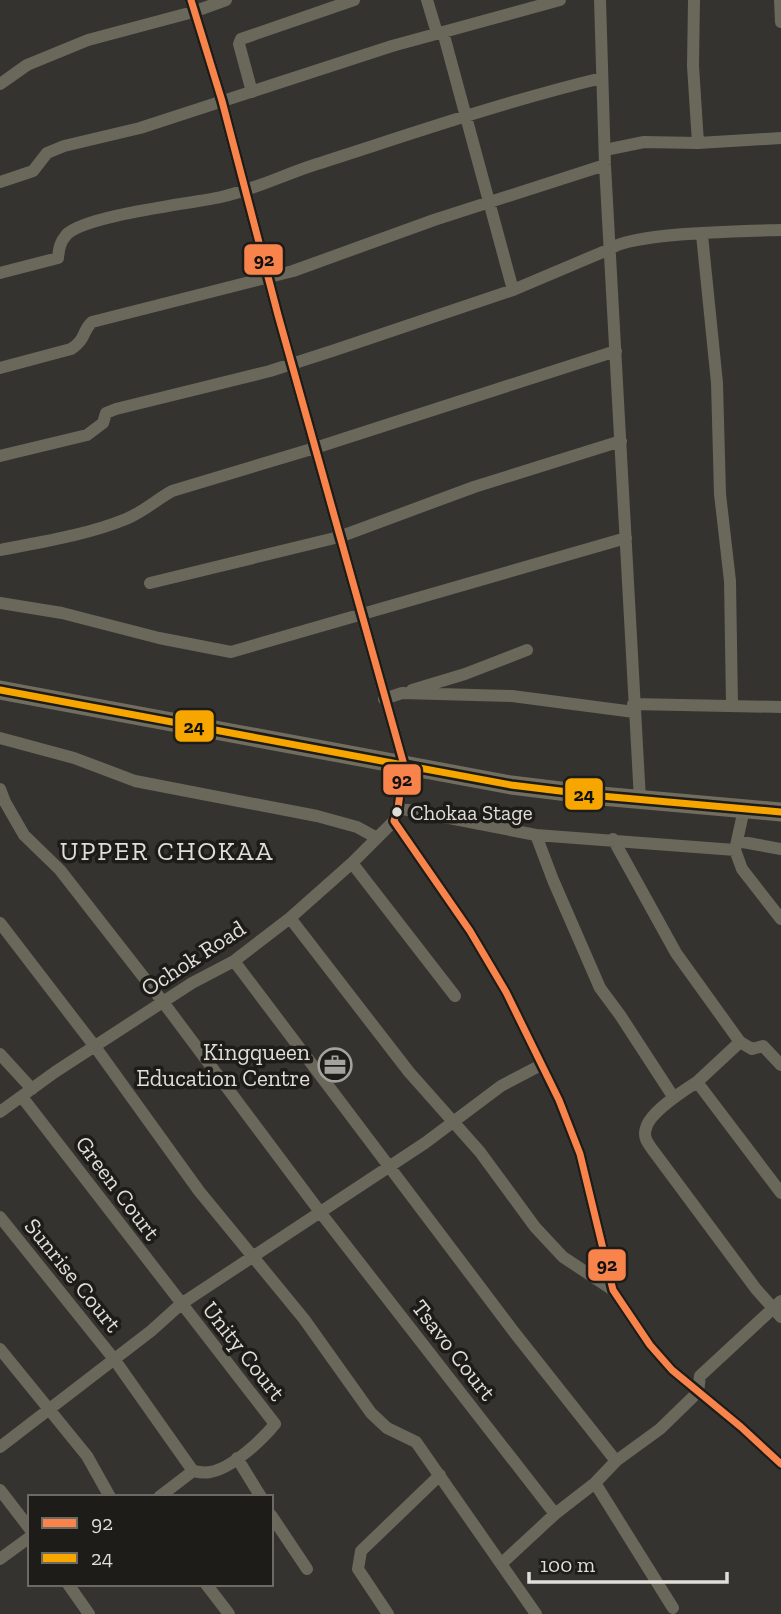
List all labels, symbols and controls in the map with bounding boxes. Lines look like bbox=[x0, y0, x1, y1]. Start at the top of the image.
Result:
line badge: 92 bbox=[243, 243, 284, 276]
text: 92 bbox=[254, 248, 274, 271]
line badge: 24 bbox=[174, 709, 215, 743]
text: 24 bbox=[183, 715, 205, 738]
line badge: 92 bbox=[382, 763, 422, 796]
text: 92 bbox=[392, 768, 412, 791]
line badge: 24 bbox=[564, 777, 604, 811]
text: 24 bbox=[573, 783, 595, 806]
place label: Chokaa Stage bbox=[410, 800, 533, 825]
marker: Chokaa Stage bbox=[390, 805, 404, 819]
district label: UPPER CHOKAA bbox=[60, 835, 274, 867]
street label: Ochok Road bbox=[136, 914, 251, 1002]
place label: Kingqueen Education Centre bbox=[136, 1038, 310, 1092]
office icon: Kingqueen Education Centre bbox=[316, 1046, 354, 1084]
street label: Green Court bbox=[70, 1130, 167, 1246]
street label: Sunrise Court bbox=[19, 1212, 128, 1338]
line badge: 92 bbox=[587, 1248, 627, 1282]
text: 92 bbox=[597, 1253, 617, 1276]
street label: Tsavo Court bbox=[406, 1294, 502, 1406]
street label: Unity Court bbox=[197, 1296, 292, 1407]
legend bbox=[28, 1495, 273, 1586]
text: 92 bbox=[91, 1510, 113, 1535]
scale bar bbox=[529, 1540, 727, 1584]
text: 24 bbox=[91, 1545, 113, 1570]
text: 100 m bbox=[540, 1552, 595, 1577]

